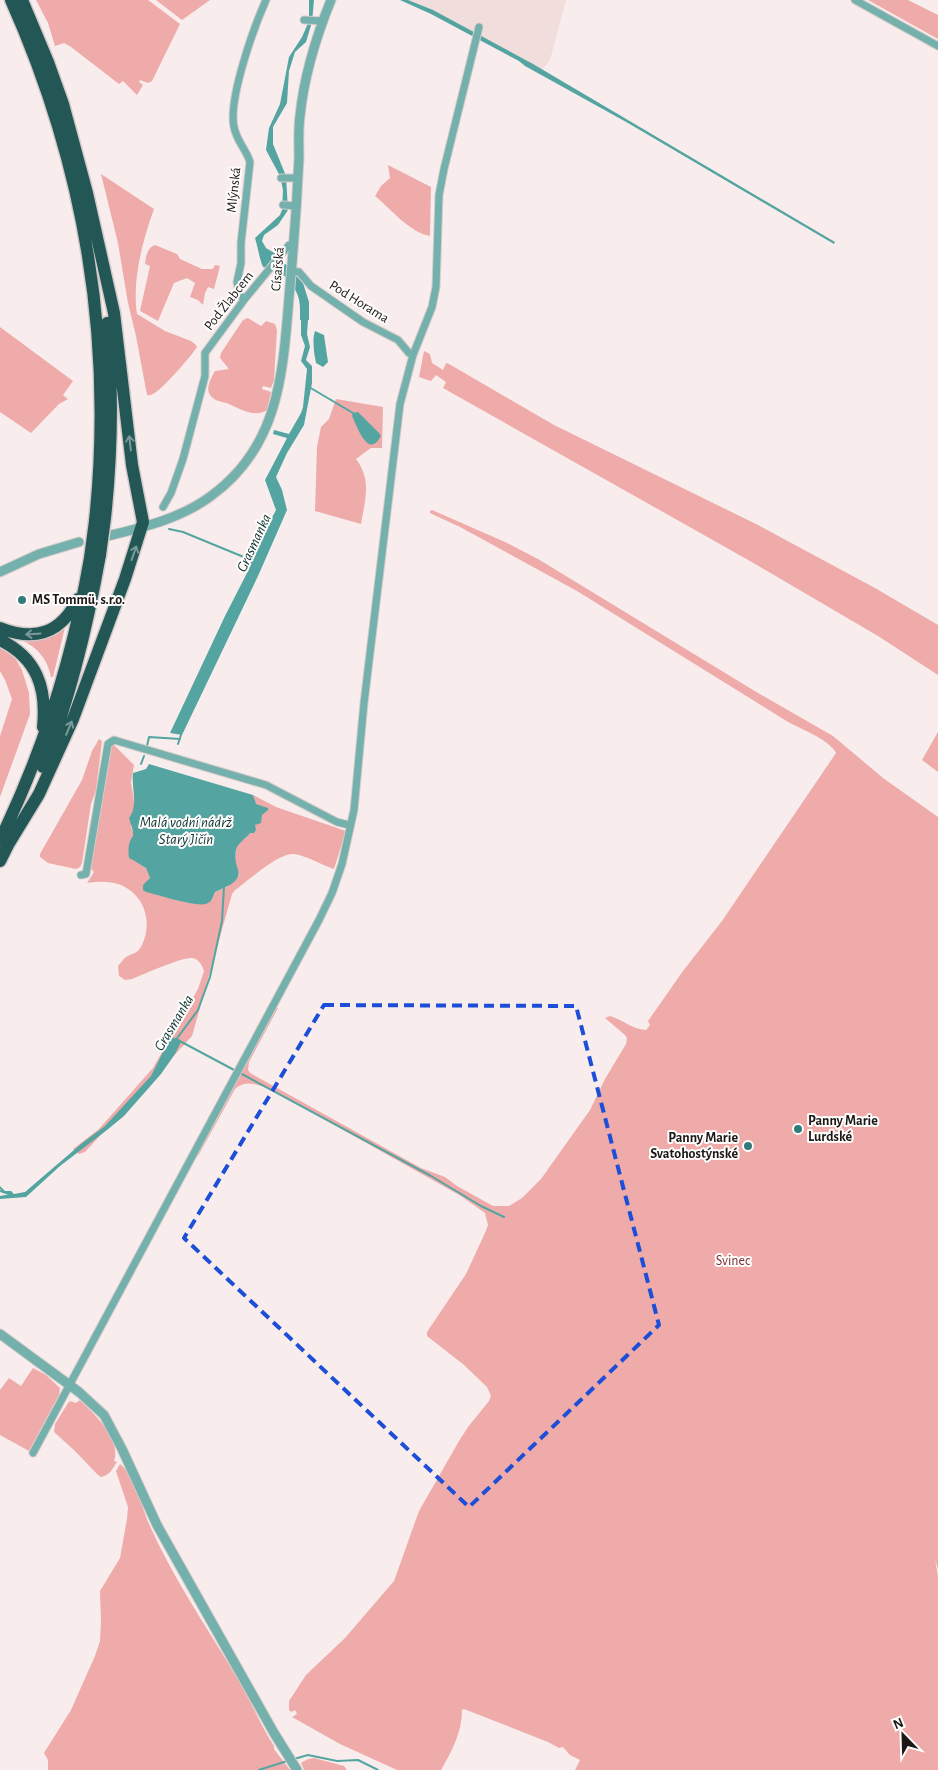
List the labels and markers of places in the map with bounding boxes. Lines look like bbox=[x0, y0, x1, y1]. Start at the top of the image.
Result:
place label: MS Tommü, s.r.o. bbox=[32, 593, 125, 607]
marker: MS Tommü, s.r.o. bbox=[16, 594, 28, 606]
place label: Panny Marie Lurdské bbox=[808, 1114, 878, 1144]
marker: Panny Marie Lurdské bbox=[792, 1123, 804, 1135]
place label: Panny Marie Svatohostýnské bbox=[650, 1131, 738, 1161]
marker: Panny Marie Svatohostýnské bbox=[742, 1140, 754, 1152]

